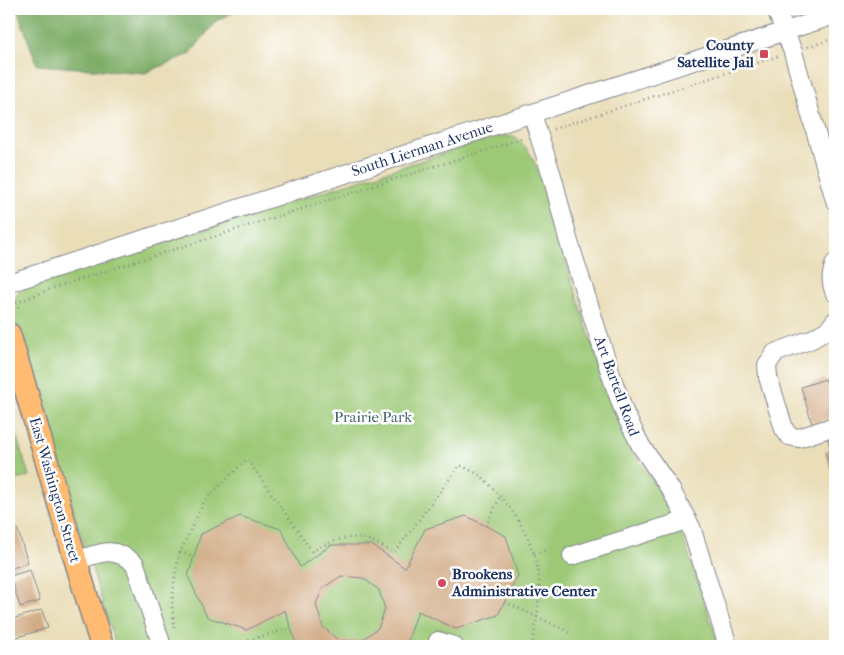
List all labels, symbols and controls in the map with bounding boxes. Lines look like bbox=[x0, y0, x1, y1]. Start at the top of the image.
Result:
place label: County Satellite Jail bbox=[677, 36, 755, 71]
marker: County Satellite Jail bbox=[758, 48, 770, 60]
street label: South Lierman Avenue bbox=[349, 117, 495, 180]
street label: Art Bartell Road bbox=[590, 332, 644, 439]
park label: Prairie Park bbox=[334, 408, 412, 426]
street label: East Washington Street bbox=[26, 415, 85, 565]
place label: Brookens Administrative Center bbox=[451, 565, 597, 600]
marker: Brookens Administrative Center bbox=[436, 577, 448, 589]

